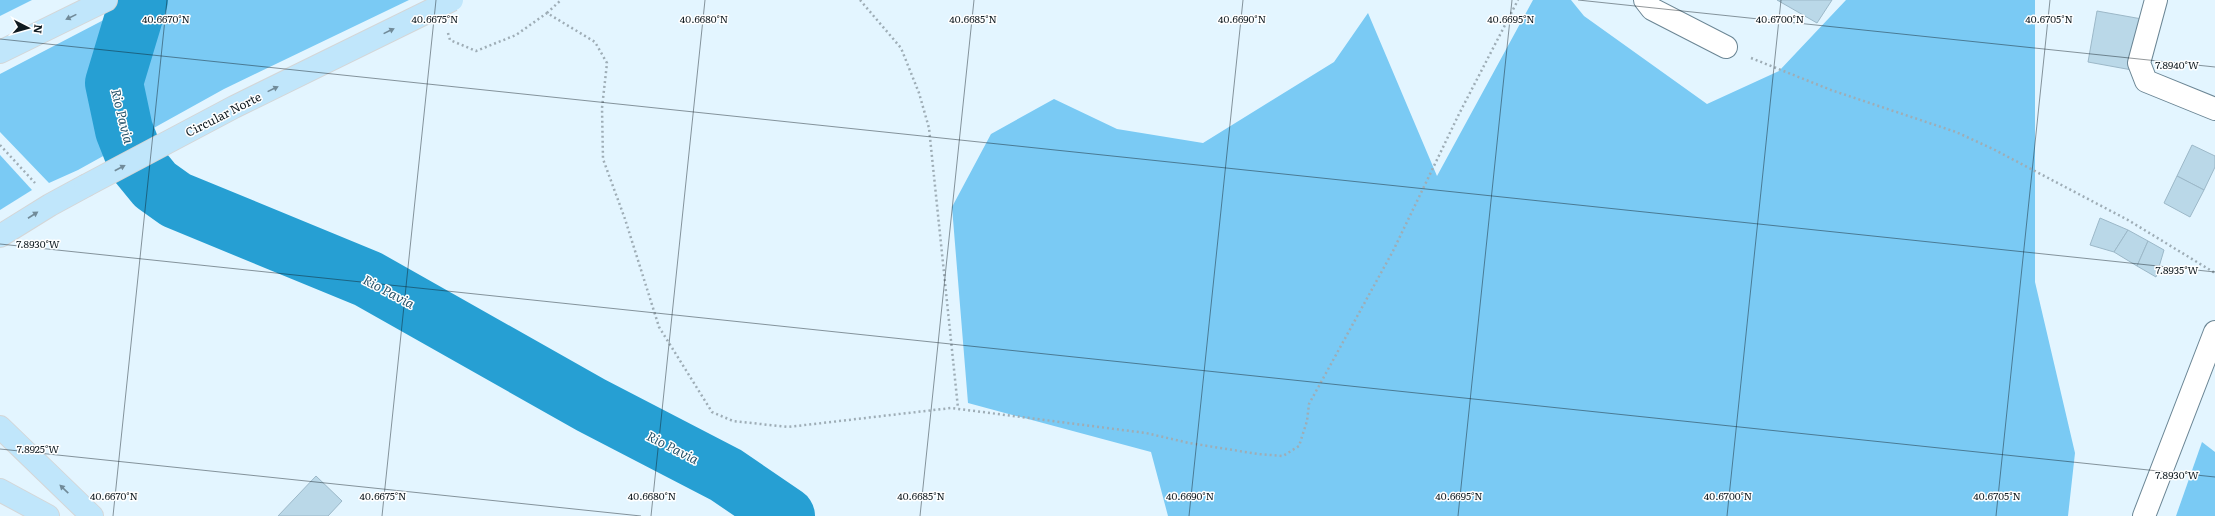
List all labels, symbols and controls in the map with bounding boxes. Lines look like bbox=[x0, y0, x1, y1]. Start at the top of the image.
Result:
north arrow bbox=[8, 8, 48, 48]
text: 40.6670°N bbox=[142, 11, 190, 26]
text: 40.6675°N bbox=[412, 11, 458, 26]
text: 40.6680°N bbox=[680, 11, 728, 26]
text: 40.6685°N bbox=[949, 11, 997, 26]
text: 40.6690°N bbox=[1218, 11, 1266, 26]
text: 40.6695°N bbox=[1487, 11, 1535, 26]
text: 40.6700°N bbox=[1756, 11, 1804, 26]
text: 40.6705°N bbox=[2025, 11, 2073, 26]
one-way arrow bbox=[65, 14, 76, 20]
text: N bbox=[31, 24, 47, 35]
one-way arrow bbox=[384, 28, 395, 34]
text: 7.8940°W bbox=[2155, 57, 2199, 72]
one-way arrow bbox=[267, 85, 278, 92]
water label: Rio Pavia bbox=[107, 87, 139, 146]
street label: Circular Norte bbox=[182, 87, 264, 141]
one-way arrow bbox=[114, 164, 126, 171]
one-way arrow bbox=[27, 212, 39, 219]
text: 7.8930°W bbox=[16, 236, 60, 251]
text: 7.8935°W bbox=[2156, 262, 2198, 277]
water label: Rio Pavia bbox=[360, 269, 419, 313]
water label: Rio Pavia bbox=[644, 426, 703, 468]
text: 7.8925°W bbox=[17, 441, 59, 456]
text: 7.8930°W bbox=[2155, 467, 2199, 482]
one-way arrow bbox=[59, 484, 69, 494]
text: 40.6670°N bbox=[90, 488, 138, 503]
text: 40.6675°N bbox=[360, 488, 406, 503]
text: 40.6680°N bbox=[628, 488, 676, 503]
text: 40.6685°N bbox=[897, 488, 945, 503]
text: 40.6690°N bbox=[1166, 488, 1214, 503]
text: 40.6695°N bbox=[1435, 488, 1483, 503]
text: 40.6700°N bbox=[1704, 488, 1752, 503]
text: 40.6705°N bbox=[1973, 488, 2021, 503]

